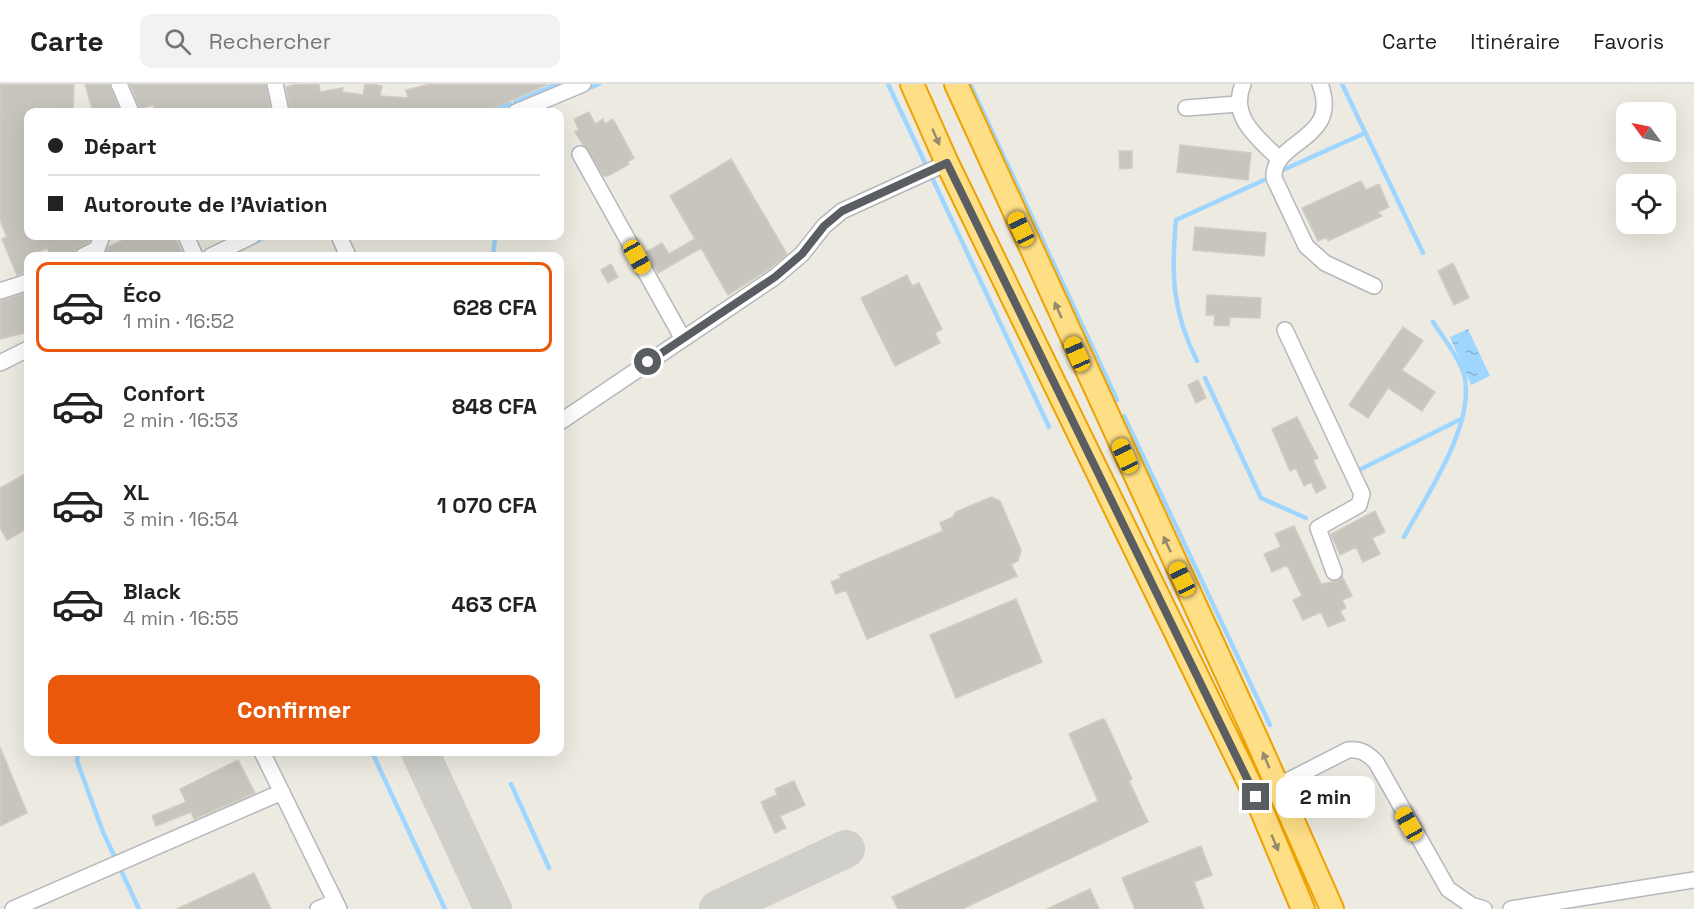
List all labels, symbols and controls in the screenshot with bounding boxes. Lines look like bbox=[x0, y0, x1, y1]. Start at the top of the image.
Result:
search box bbox=[140, 14, 560, 68]
text: Carte bbox=[30, 23, 104, 59]
icon: search bbox=[161, 25, 194, 58]
text: Rechercher bbox=[209, 27, 331, 55]
text: Carte bbox=[1382, 28, 1437, 55]
text: Itinéraire bbox=[1470, 28, 1560, 55]
text: Favoris bbox=[1593, 28, 1664, 55]
north arrow bbox=[1616, 102, 1676, 162]
map controls bbox=[1616, 102, 1676, 234]
one-way arrow bbox=[931, 129, 940, 146]
text: Départ bbox=[84, 132, 157, 160]
button: locate bbox=[1616, 174, 1676, 234]
text: Autoroute de l'Aviation bbox=[84, 190, 328, 218]
car bbox=[1005, 209, 1037, 249]
car bbox=[620, 237, 654, 277]
icon: car bbox=[51, 280, 105, 334]
text: Éco bbox=[123, 280, 162, 308]
text: 628 CFA bbox=[453, 293, 537, 321]
one-way arrow bbox=[1053, 301, 1063, 319]
text: 1 min · 16:52 bbox=[123, 308, 234, 334]
car bbox=[1061, 334, 1093, 374]
route start bbox=[634, 348, 661, 375]
icon: car bbox=[51, 379, 105, 433]
text: Confort bbox=[123, 379, 205, 407]
text: 848 CFA bbox=[452, 392, 537, 420]
text: 2 min · 16:53 bbox=[123, 407, 238, 433]
car bbox=[1109, 436, 1141, 476]
icon: car bbox=[51, 478, 105, 532]
text: XL bbox=[123, 478, 149, 506]
text: 1 070 CFA bbox=[437, 491, 537, 519]
text: 3 min · 16:54 bbox=[123, 506, 239, 532]
one-way arrow bbox=[1162, 536, 1171, 553]
car bbox=[1166, 559, 1198, 599]
icon: car bbox=[51, 577, 105, 631]
text: Black bbox=[123, 577, 181, 605]
text: 463 CFA bbox=[452, 590, 537, 618]
text: 4 min · 16:55 bbox=[123, 605, 239, 631]
button: Confirmer bbox=[48, 675, 540, 744]
one-way arrow bbox=[1261, 750, 1271, 768]
callout: 2 min bbox=[1277, 776, 1376, 818]
route end bbox=[1242, 783, 1269, 810]
text: 2 min bbox=[1300, 784, 1351, 810]
car bbox=[1392, 804, 1426, 844]
one-way arrow bbox=[1271, 834, 1280, 852]

